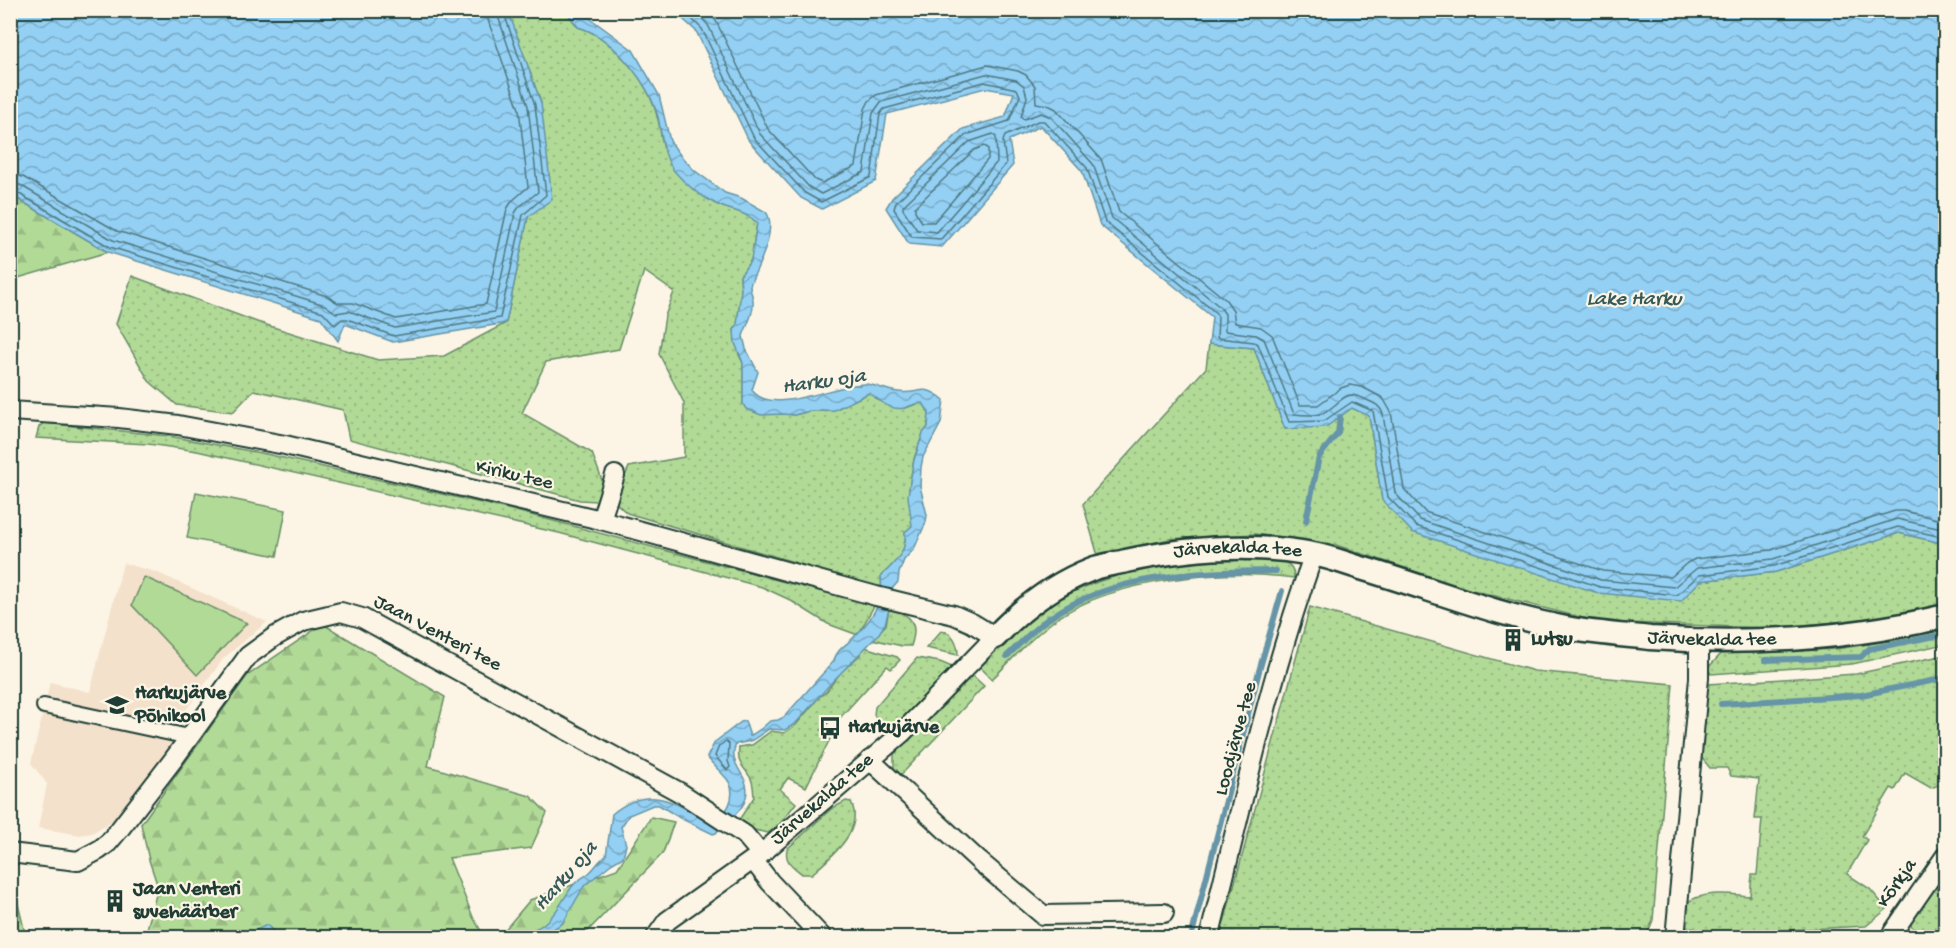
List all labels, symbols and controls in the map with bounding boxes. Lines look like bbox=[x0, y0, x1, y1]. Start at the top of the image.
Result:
water label: Lake Harku bbox=[1587, 288, 1684, 313]
water label: Harku oja bbox=[781, 365, 869, 401]
street label: Kiriku tee bbox=[473, 456, 556, 496]
street label: Järvekalda tee bbox=[1172, 536, 1304, 564]
street label: Jaan Venteri tee bbox=[369, 591, 505, 678]
street label: Järvekalda tee bbox=[1647, 626, 1777, 652]
building icon: Lutsu bbox=[1500, 627, 1526, 653]
place label: Lutsu bbox=[1531, 629, 1573, 652]
street label: Loodjärve tee bbox=[1211, 679, 1263, 798]
place label: Harkujärve Põhikool bbox=[134, 683, 227, 729]
school or university icon: Harkujärve Põhikool bbox=[104, 692, 130, 718]
bus stop icon: Harkujärve bbox=[817, 715, 843, 741]
place label: Harkujärve bbox=[848, 717, 940, 740]
street label: Järvekalda tee bbox=[767, 749, 880, 851]
water label: Harku oja bbox=[530, 836, 605, 917]
street label: Kõrkja bbox=[1873, 854, 1924, 913]
place label: Jaan Venteri suvehäärber bbox=[132, 879, 241, 925]
building icon: Jaan Venteri suvehäärber bbox=[102, 888, 128, 914]

